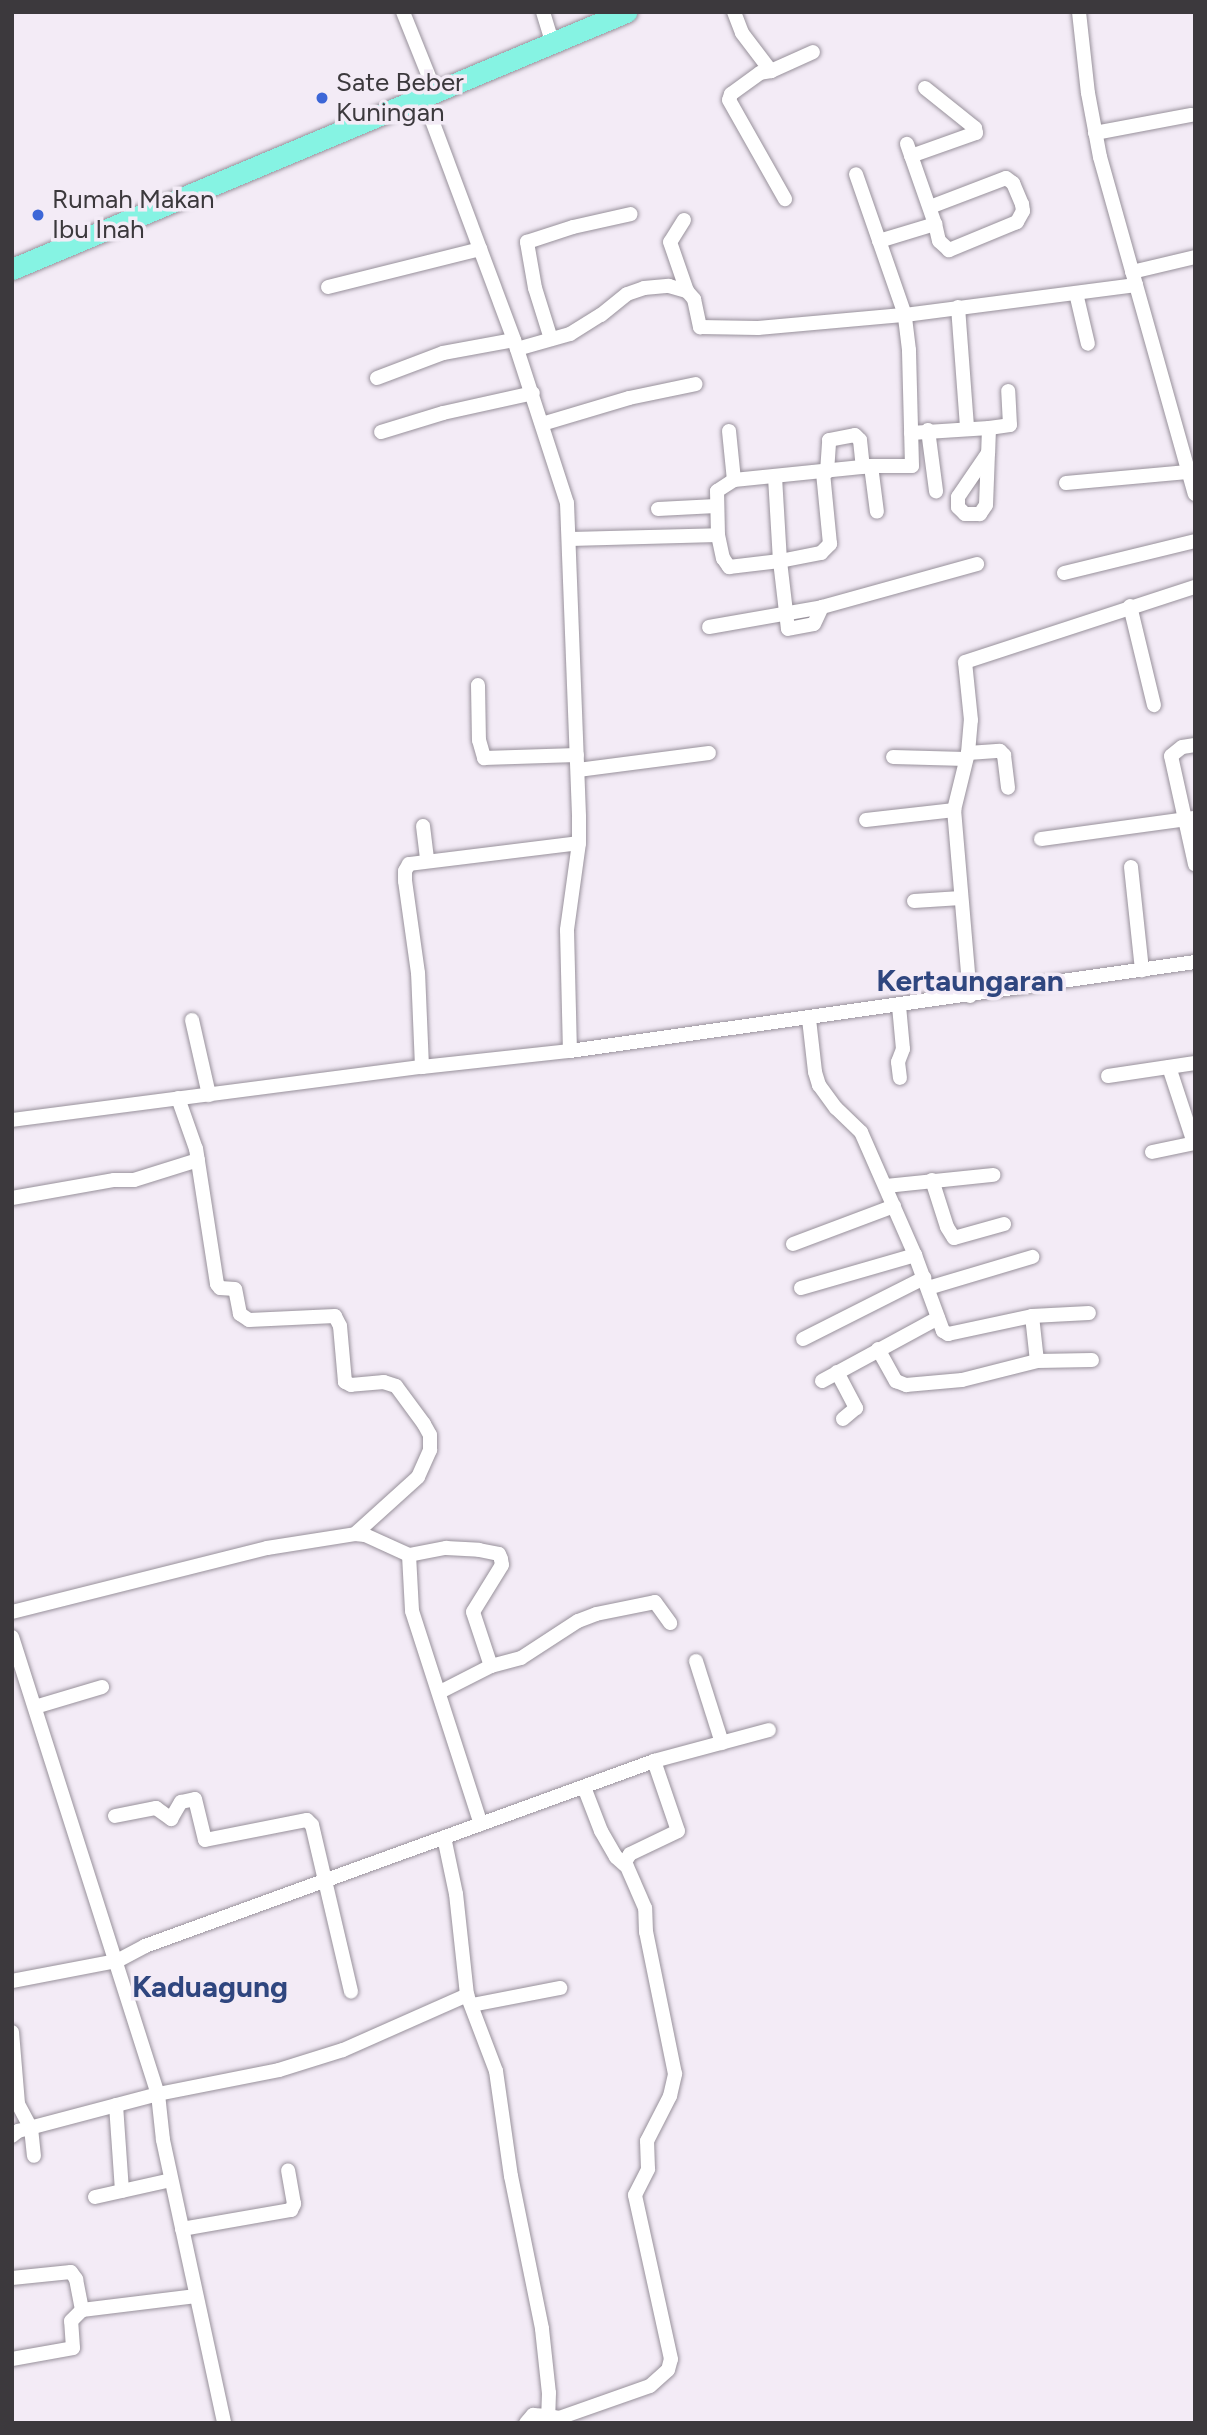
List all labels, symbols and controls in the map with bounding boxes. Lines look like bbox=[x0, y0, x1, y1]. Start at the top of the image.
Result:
place label: Sate Beber Kuningan bbox=[336, 67, 464, 128]
marker: Sate Beber Kuningan bbox=[314, 90, 330, 106]
place label: Rumah Makan Ibu Inah bbox=[52, 184, 214, 246]
marker: Rumah Makan Ibu Inah bbox=[30, 207, 46, 223]
district label: Kertaungaran bbox=[876, 963, 1064, 999]
district label: Kaduagung bbox=[132, 1969, 288, 2005]

